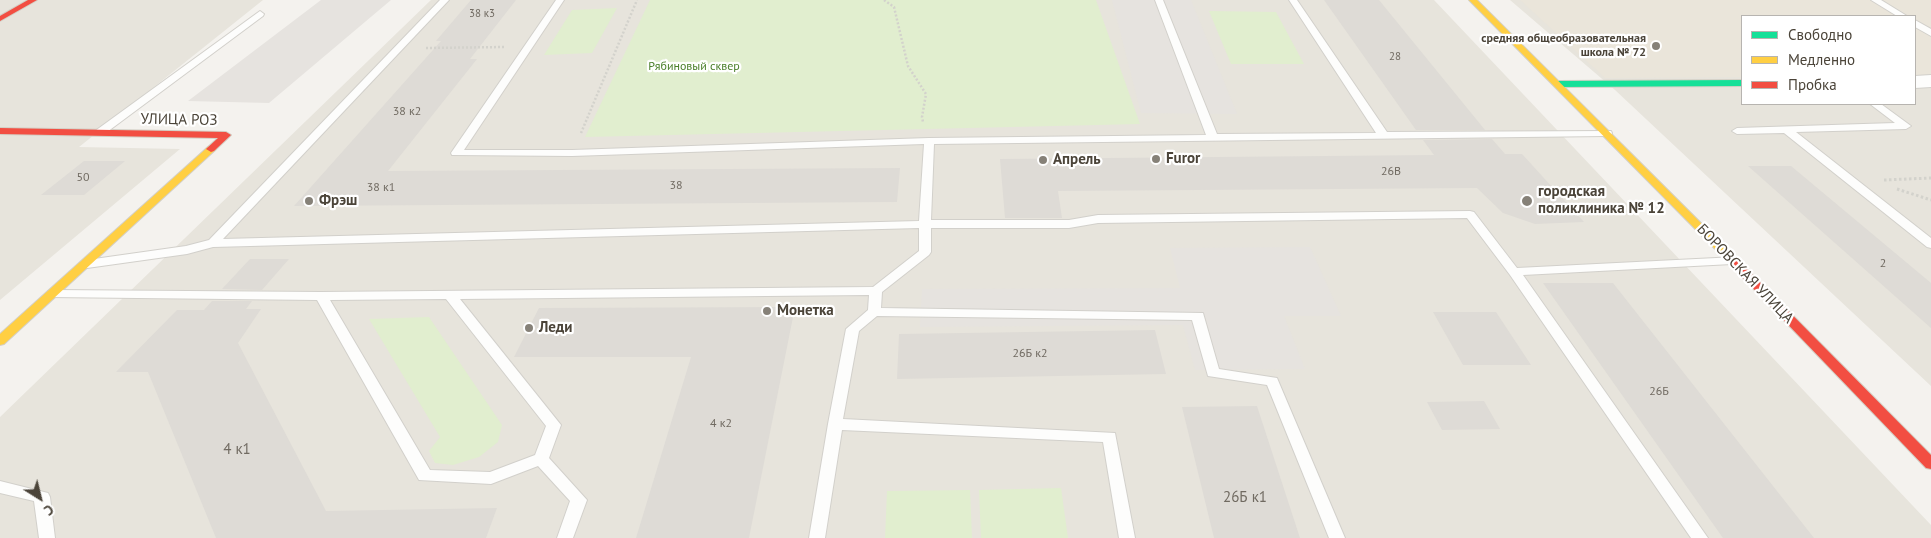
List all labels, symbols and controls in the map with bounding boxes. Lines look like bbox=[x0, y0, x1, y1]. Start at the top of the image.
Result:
house number: 38 к3 bbox=[469, 7, 495, 21]
legend bbox=[1741, 15, 1916, 105]
text: Свободно bbox=[1788, 25, 1852, 44]
place label: средняя общеобразовательная школа № 72 bbox=[1481, 32, 1646, 60]
marker: средняя общеобразовательная школа № 72 bbox=[1650, 40, 1662, 52]
house number: 28 bbox=[1389, 50, 1401, 64]
text: Медленно bbox=[1788, 50, 1855, 69]
park label: Рябиновый сквер bbox=[648, 60, 740, 74]
text: Пробка bbox=[1788, 75, 1837, 94]
house number: 38 к2 bbox=[393, 105, 421, 119]
street label: УЛИЦА РОЗ bbox=[140, 110, 218, 130]
place label: Furor bbox=[1166, 150, 1200, 168]
place label: Апрель bbox=[1053, 151, 1101, 169]
marker: Furor bbox=[1150, 153, 1162, 165]
marker: Апрель bbox=[1037, 154, 1049, 166]
house number: 26В bbox=[1381, 165, 1401, 179]
house number: 50 bbox=[76, 171, 90, 185]
house number: 38 bbox=[669, 179, 683, 193]
house number: 38 к1 bbox=[367, 181, 395, 195]
place label: городская поликлиника № 12 bbox=[1538, 183, 1665, 218]
place label: Фрэш bbox=[319, 192, 357, 210]
marker: городская поликлиника № 12 bbox=[1520, 194, 1534, 208]
marker: Фрэш bbox=[303, 195, 315, 207]
street label: БОРОВСКАЯ УЛИЦА bbox=[1693, 221, 1797, 327]
house number: 2 bbox=[1880, 257, 1886, 271]
place label: Монетка bbox=[777, 302, 834, 320]
marker: Монетка bbox=[761, 305, 773, 317]
place label: Леди bbox=[539, 319, 572, 337]
marker: Леди bbox=[523, 322, 535, 334]
house number: 26Б к2 bbox=[1012, 347, 1048, 361]
house number: 26Б bbox=[1649, 385, 1669, 399]
house number: 4 к2 bbox=[710, 417, 732, 431]
house number: 4 к1 bbox=[223, 441, 251, 459]
north arrow bbox=[15, 473, 65, 523]
house number: 26Б к1 bbox=[1223, 489, 1267, 507]
text: С bbox=[40, 501, 57, 520]

